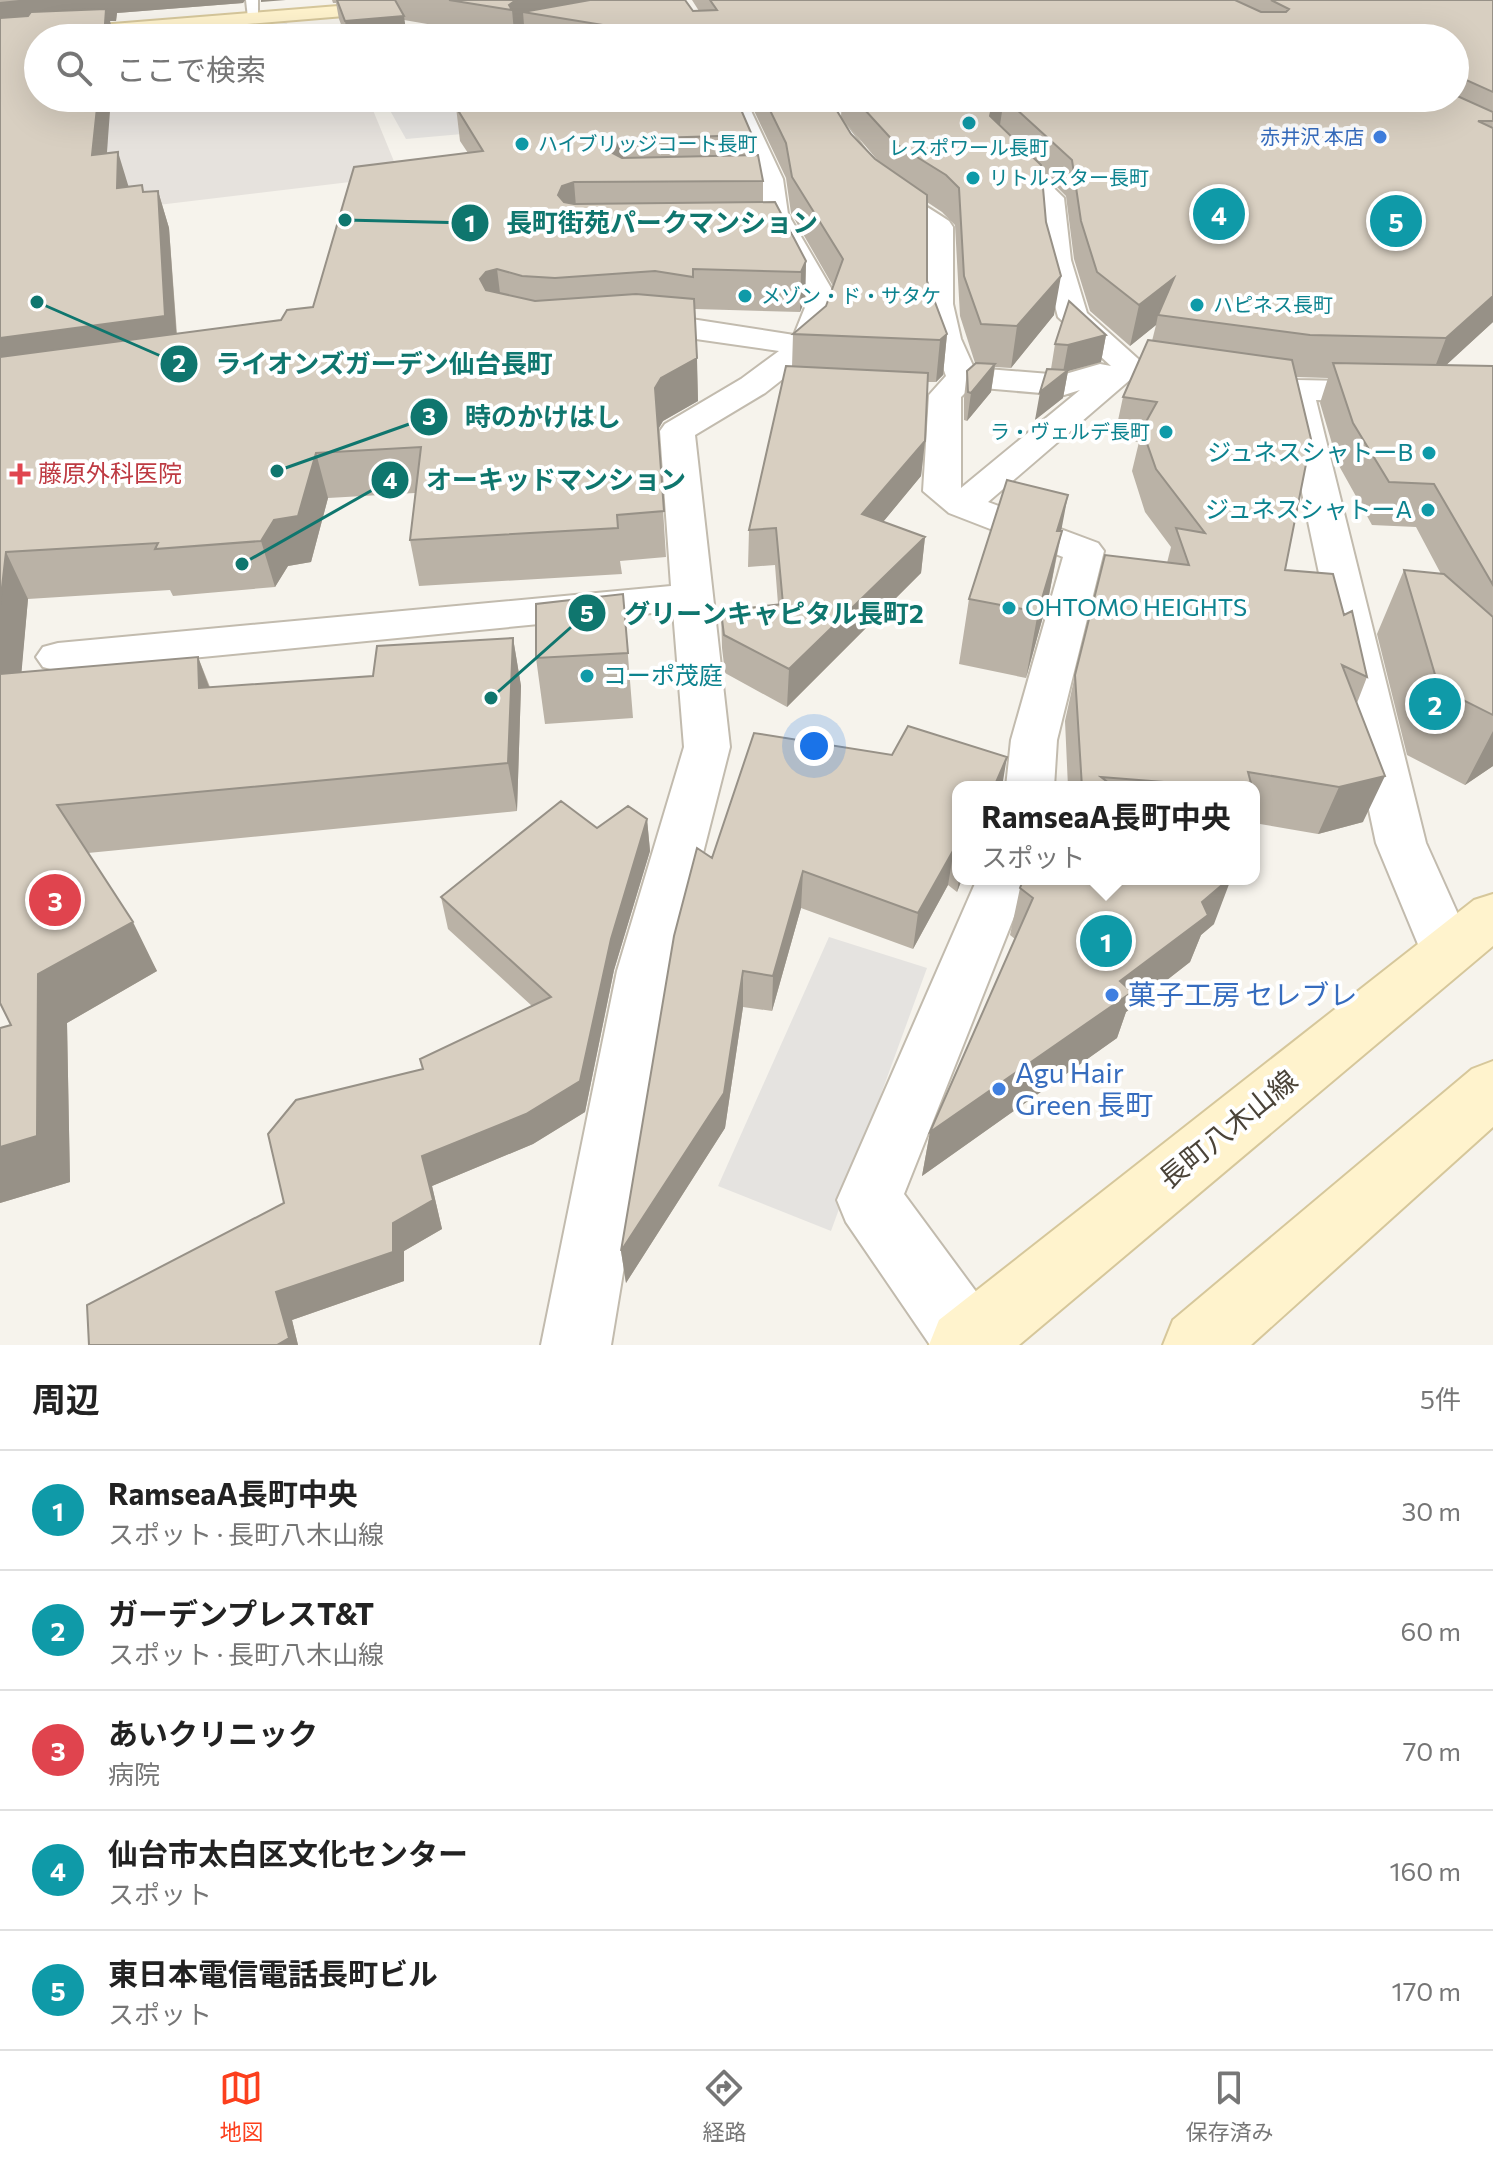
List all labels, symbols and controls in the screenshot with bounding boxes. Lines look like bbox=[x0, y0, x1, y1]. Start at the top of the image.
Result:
search box bbox=[24, 24, 1469, 112]
icon: search bbox=[52, 46, 96, 90]
text: ここで検索 bbox=[116, 50, 266, 87]
marker: レスポワール長町 bbox=[960, 114, 978, 132]
place label: 赤井沢 本店 bbox=[1260, 124, 1364, 148]
marker: 赤井沢 本店 bbox=[1371, 128, 1389, 146]
place label: ハイブリッジコート長町 bbox=[538, 131, 758, 155]
marker: ハイブリッジコート長町 bbox=[513, 135, 531, 153]
place label: レスポワール長町 bbox=[889, 135, 1049, 159]
place label: リトルスター長町 bbox=[989, 165, 1149, 189]
marker: リトルスター長町 bbox=[964, 169, 982, 187]
pin: 4 bbox=[1193, 184, 1245, 244]
pin: 5 bbox=[1370, 191, 1422, 251]
callout: 長町街苑パークマンション bbox=[450, 198, 834, 248]
text: 長町街苑パークマンション bbox=[506, 206, 818, 237]
text: 1 bbox=[465, 208, 475, 237]
place label: メゾン・ド・サタケ bbox=[761, 283, 941, 307]
marker: メゾン・ド・サタケ bbox=[736, 287, 754, 305]
place label: ハピネス長町 bbox=[1213, 292, 1333, 316]
marker: ハピネス長町 bbox=[1188, 296, 1206, 314]
callout: ライオンズガーデン仙台長町 bbox=[159, 339, 569, 389]
text: ライオンズガーデン仙台長町 bbox=[215, 347, 553, 378]
text: 2 bbox=[172, 348, 186, 377]
callout: 時のかけはし bbox=[409, 392, 637, 442]
text: 時のかけはし bbox=[465, 400, 621, 431]
text: 3 bbox=[422, 401, 436, 430]
place label: ラ・ヴェルデ長町 bbox=[990, 419, 1150, 443]
marker: ラ・ヴェルデ長町 bbox=[1157, 423, 1175, 441]
place label: ジュネスシャトーB bbox=[1207, 437, 1413, 466]
marker: ジュネスシャトーB bbox=[1420, 444, 1438, 462]
callout: オーキッドマンション bbox=[370, 455, 702, 505]
place label: 藤原外科医院 bbox=[38, 458, 182, 487]
marker: 藤原外科医院 bbox=[9, 463, 31, 485]
text: オーキッドマンション bbox=[426, 463, 686, 494]
text: 4 bbox=[383, 465, 398, 494]
place label: ジュネスシャトーA bbox=[1205, 494, 1412, 523]
marker: ジュネスシャトーA bbox=[1419, 501, 1437, 519]
callout: グリーンキャピタル長町2 bbox=[567, 588, 940, 638]
place label: OHTOMO HEIGHTS bbox=[1025, 592, 1247, 621]
text: グリーンキャピタル長町2 bbox=[624, 597, 924, 628]
text: 5 bbox=[580, 598, 594, 627]
marker: OHTOMO HEIGHTS bbox=[1000, 599, 1018, 617]
place label: コーポ茂庭 bbox=[603, 660, 723, 689]
marker: コーポ茂庭 bbox=[578, 667, 596, 685]
pin: 2 bbox=[1409, 674, 1461, 734]
your location bbox=[794, 726, 834, 766]
popup bbox=[952, 781, 1260, 885]
text: RamseaA長町中央 bbox=[981, 797, 1231, 834]
text: スポット bbox=[981, 841, 1085, 872]
pin: 3 bbox=[29, 870, 81, 930]
pin: 1 bbox=[1080, 911, 1132, 971]
place label: 菓子工房 セレブレ bbox=[1128, 977, 1357, 1011]
marker: 菓子工房 セレブレ bbox=[1103, 986, 1121, 1004]
place label: Agu Hair Green 長町 bbox=[1015, 1055, 1153, 1121]
street label: 長町八木山線 bbox=[1151, 1062, 1303, 1194]
marker: Agu Hair Green 長町 bbox=[990, 1080, 1008, 1098]
text: 周辺 bbox=[32, 1377, 100, 1419]
text: 5件 bbox=[1420, 1383, 1461, 1414]
text: RamseaA長町中央 bbox=[108, 1474, 358, 1511]
text: 1 bbox=[52, 1495, 64, 1526]
text: 30 m bbox=[1402, 1495, 1461, 1526]
text: スポット · 長町八木山線 bbox=[108, 1518, 384, 1549]
text: ガーデンプレスT&T bbox=[108, 1594, 374, 1631]
text: 2 bbox=[51, 1615, 65, 1646]
text: 60 m bbox=[1401, 1615, 1461, 1646]
text: スポット · 長町八木山線 bbox=[108, 1638, 384, 1669]
text: あいクリニック bbox=[108, 1714, 318, 1751]
text: 3 bbox=[50, 1735, 66, 1766]
text: 70 m bbox=[1403, 1735, 1461, 1766]
text: 病院 bbox=[108, 1758, 160, 1789]
text: 仙台市太白区文化センター bbox=[108, 1834, 468, 1871]
text: 4 bbox=[50, 1855, 66, 1886]
text: 160 m bbox=[1389, 1855, 1461, 1886]
text: スポット bbox=[108, 1878, 212, 1909]
text: 東日本電信電話長町ビル bbox=[108, 1954, 438, 1991]
text: 5 bbox=[50, 1975, 66, 2006]
text: 170 m bbox=[1392, 1975, 1461, 2006]
text: スポット bbox=[108, 1998, 212, 2029]
tab: 地図 bbox=[219, 2066, 264, 2146]
tab: 経路 bbox=[702, 2066, 747, 2146]
tab: 保存済み bbox=[1185, 2066, 1274, 2146]

